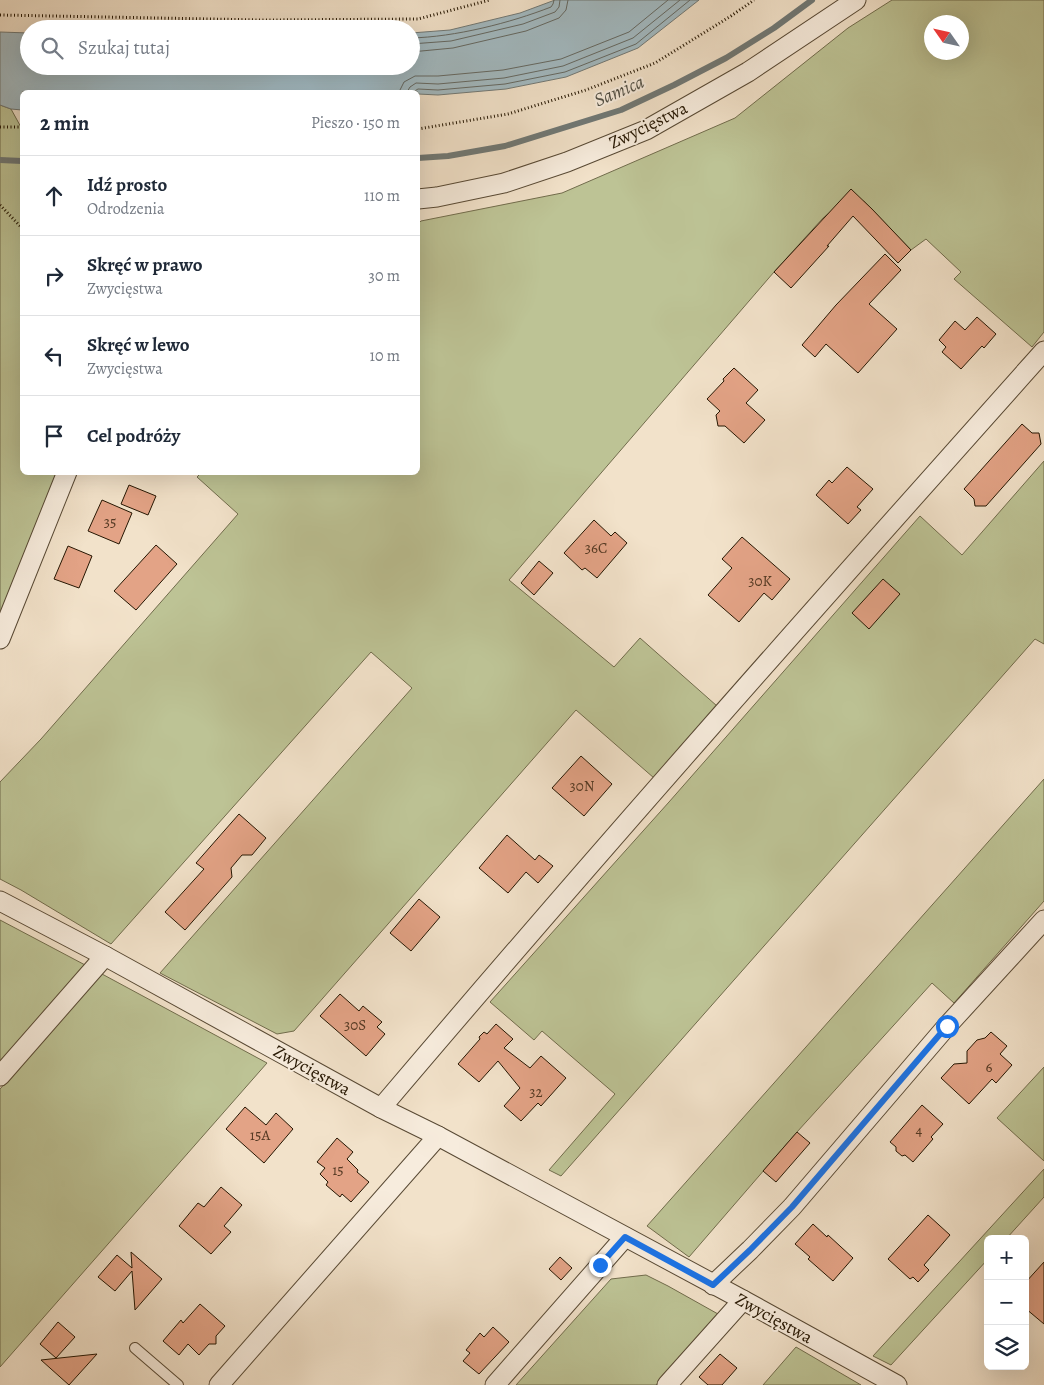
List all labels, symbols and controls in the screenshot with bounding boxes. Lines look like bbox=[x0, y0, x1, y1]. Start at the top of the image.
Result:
north arrow bbox=[924, 15, 969, 60]
search box bbox=[20, 20, 420, 75]
icon: search bbox=[38, 34, 66, 62]
text: Szukaj tutaj bbox=[78, 35, 170, 61]
water label: Samica bbox=[590, 69, 648, 113]
street label: Zwycięstwa bbox=[605, 95, 692, 154]
text: 2 min bbox=[40, 109, 89, 137]
text: Pieszo · 150 m bbox=[311, 112, 400, 134]
text: Idź prosto bbox=[87, 172, 167, 198]
icon: ahead bbox=[40, 182, 68, 210]
text: 110 m bbox=[364, 185, 400, 207]
text: Odrodzenia bbox=[87, 198, 164, 220]
text: Skręć w prawo bbox=[87, 252, 202, 278]
icon: right bbox=[40, 262, 68, 290]
text: 30 m bbox=[368, 265, 400, 287]
text: Zwycięstwa bbox=[87, 278, 163, 300]
text: Skręć w lewo bbox=[87, 332, 190, 358]
icon: left bbox=[40, 342, 68, 370]
text: 10 m bbox=[370, 345, 400, 367]
text: Zwycięstwa bbox=[87, 358, 163, 380]
icon: arrive bbox=[40, 422, 68, 450]
text: Cel podróży bbox=[87, 423, 180, 449]
house number: 35 bbox=[104, 512, 116, 532]
house number: 36C bbox=[585, 538, 607, 558]
house number: 30K bbox=[748, 571, 772, 591]
house number: 30N bbox=[569, 776, 595, 796]
house number: 30S bbox=[344, 1015, 366, 1035]
route start bbox=[936, 1015, 959, 1038]
street label: Zwycięstwa bbox=[269, 1039, 356, 1101]
house number: 6 bbox=[986, 1057, 993, 1077]
house number: 32 bbox=[529, 1082, 543, 1102]
house number: 4 bbox=[916, 1120, 923, 1140]
house number: 15A bbox=[250, 1125, 270, 1145]
house number: 15 bbox=[332, 1160, 344, 1180]
map controls bbox=[984, 1235, 1029, 1370]
button: + bbox=[984, 1235, 1029, 1280]
route end bbox=[589, 1254, 612, 1277]
button: − bbox=[984, 1280, 1029, 1325]
street label: Zwycięstwa bbox=[731, 1287, 818, 1349]
button: layers bbox=[984, 1325, 1029, 1370]

